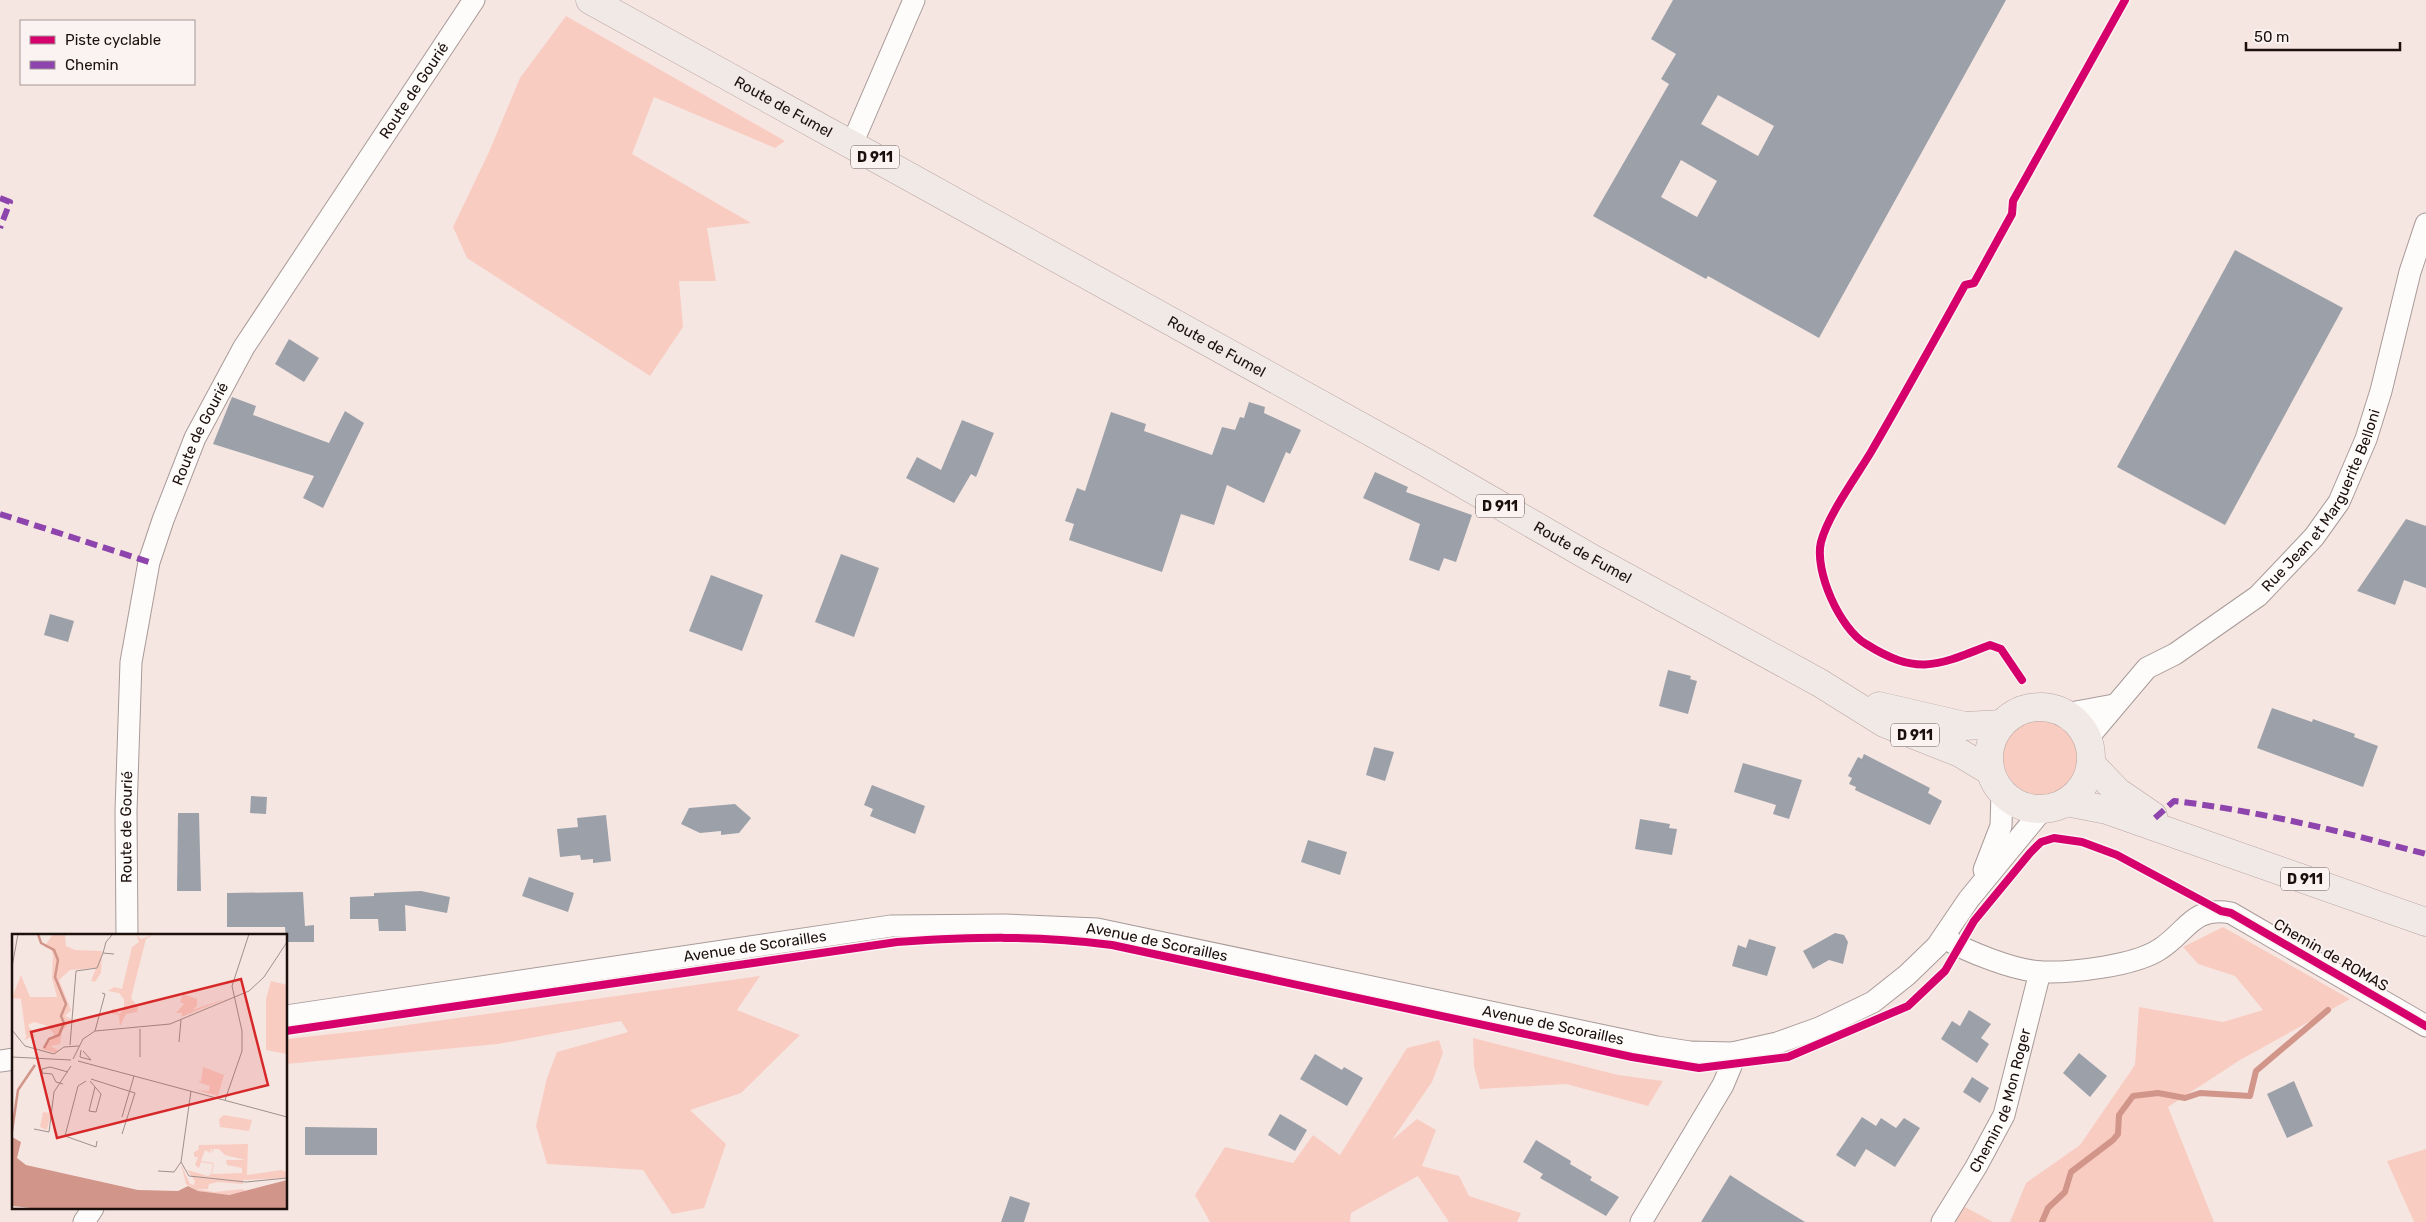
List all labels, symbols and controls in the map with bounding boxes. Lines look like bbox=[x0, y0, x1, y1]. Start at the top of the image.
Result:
legend bbox=[20, 20, 195, 85]
scale bar bbox=[2246, 20, 2400, 52]
text: 50 m bbox=[2254, 28, 2289, 46]
text: Piste cyclable bbox=[65, 31, 161, 49]
street label: Route de Gourié bbox=[376, 39, 452, 142]
text: Chemin bbox=[65, 56, 119, 74]
street label: Route de Fumel bbox=[731, 73, 836, 141]
road number: D 911 bbox=[851, 146, 899, 168]
street label: Route de Fumel bbox=[1164, 312, 1269, 381]
street label: Route de Gourié bbox=[168, 379, 232, 488]
street label: Rue Jean et Marguerite Belloni bbox=[2258, 407, 2384, 595]
road number: D 911 bbox=[1476, 494, 1524, 518]
street label: Route de Fumel bbox=[1530, 518, 1635, 587]
road number: D 911 bbox=[1891, 724, 1939, 746]
street label: Route de Gourié bbox=[117, 771, 136, 883]
road number: D 911 bbox=[2281, 868, 2329, 891]
street label: Chemin de ROMAS bbox=[2270, 915, 2392, 995]
street label: Avenue de Scorailles bbox=[1086, 920, 1230, 965]
street label: Avenue de Scorailles bbox=[682, 927, 828, 966]
inset map bbox=[12, 934, 288, 1210]
street label: Avenue de Scorailles bbox=[1481, 1001, 1626, 1049]
street label: Chemin de Mon Roger bbox=[1966, 1026, 2034, 1176]

